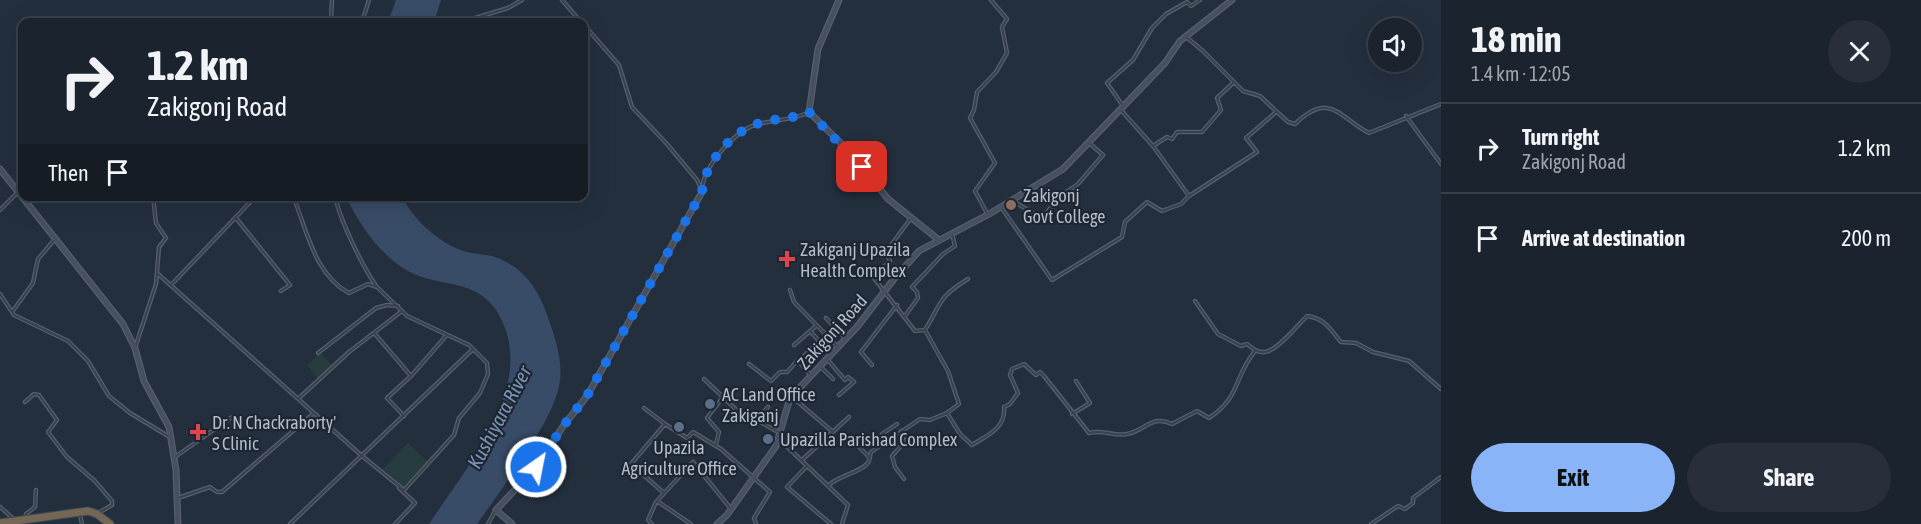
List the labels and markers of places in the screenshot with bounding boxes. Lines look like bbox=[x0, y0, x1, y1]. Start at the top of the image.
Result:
pin bbox=[836, 141, 887, 192]
place label: Zakigonj Govt College bbox=[1023, 185, 1106, 227]
marker: Zakigonj Govt College bbox=[1004, 198, 1018, 212]
place label: Zakiganj Upazila Health Complex bbox=[800, 239, 910, 281]
marker: Zakiganj Upazila Health Complex bbox=[778, 250, 796, 268]
place label: AC Land Office Zakiganj bbox=[722, 384, 816, 426]
marker: AC Land Office Zakiganj bbox=[703, 397, 717, 411]
place label: Dr. N Chackraborty' S Clinic bbox=[212, 412, 336, 454]
marker: Upazila Agriculture Office bbox=[672, 420, 686, 434]
marker: Dr. N Chackraborty' S Clinic bbox=[189, 423, 207, 441]
place label: Upazilla Parishad Complex bbox=[780, 429, 957, 450]
marker: Upazilla Parishad Complex bbox=[761, 432, 775, 446]
place label: Upazila Agriculture Office bbox=[621, 437, 737, 479]

